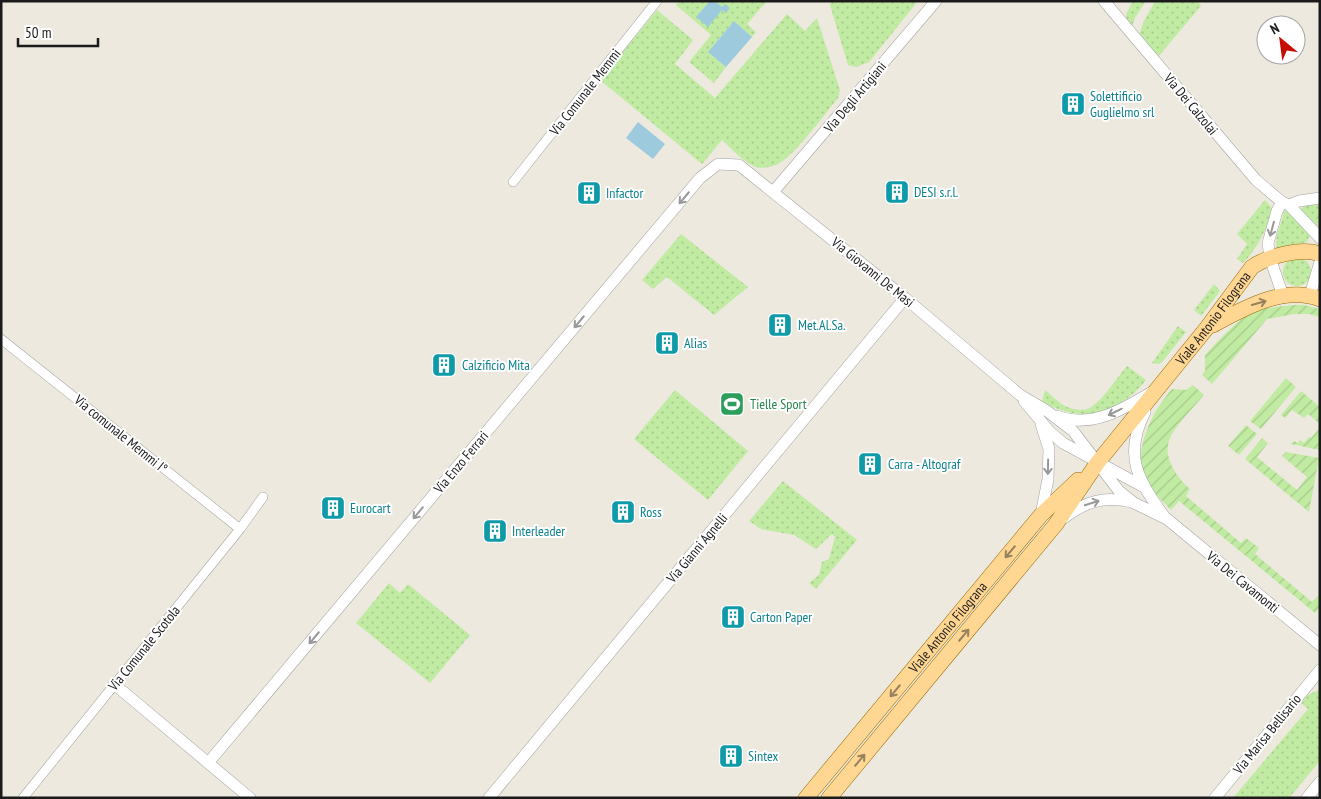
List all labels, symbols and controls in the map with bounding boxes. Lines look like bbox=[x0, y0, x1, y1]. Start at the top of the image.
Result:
scale bar bbox=[18, 15, 98, 47]
north arrow bbox=[1256, 15, 1306, 65]
text: N bbox=[1267, 19, 1282, 38]
text: 50 m bbox=[25, 23, 51, 42]
street label: Via Comunale Memmi bbox=[545, 45, 624, 140]
street label: Via Degli Artigiani bbox=[819, 58, 890, 137]
street label: Via Dei Calzolai bbox=[1159, 69, 1222, 139]
place label: Solettificio Guglielmo srl bbox=[1090, 87, 1155, 121]
building icon: Solettificio Guglielmo srl bbox=[1060, 91, 1086, 117]
building icon: DESI s.r.l. bbox=[884, 179, 910, 205]
building icon: Infactor bbox=[576, 180, 602, 206]
place label: DESI s.r.l. bbox=[914, 183, 958, 201]
place label: Infactor bbox=[606, 184, 643, 202]
one-way arrow bbox=[678, 191, 689, 204]
one-way arrow bbox=[1267, 221, 1277, 237]
street label: Via Giovanni De Masi bbox=[827, 232, 918, 311]
street label: Viale Antonio Filograna bbox=[1171, 268, 1255, 369]
one-way arrow bbox=[1251, 297, 1267, 307]
building icon: Met.Al.Sa. bbox=[767, 312, 793, 338]
one-way arrow bbox=[574, 315, 585, 328]
place label: Met.Al.Sa. bbox=[798, 316, 846, 334]
building icon: Alias bbox=[654, 330, 680, 356]
place label: Alias bbox=[684, 334, 708, 352]
building icon: Calzificio Mita bbox=[431, 352, 457, 378]
place label: Calzificio Mita bbox=[462, 356, 530, 374]
street label: Via comunale Memmi I° bbox=[70, 390, 171, 477]
sports icon: Tielle Sport bbox=[719, 391, 745, 417]
place label: Tielle Sport bbox=[750, 395, 807, 413]
one-way arrow bbox=[1108, 408, 1123, 417]
street label: Via Enzo Ferrari bbox=[429, 427, 492, 498]
building icon: Carra - Altograf bbox=[857, 451, 883, 477]
place label: Carra - Altograf bbox=[888, 455, 961, 473]
one-way arrow bbox=[1044, 459, 1053, 475]
building icon: Eurocart bbox=[320, 495, 346, 521]
one-way arrow bbox=[1084, 497, 1100, 507]
place label: Eurocart bbox=[350, 499, 391, 517]
building icon: Ross bbox=[610, 499, 636, 525]
place label: Ross bbox=[640, 503, 662, 521]
one-way arrow bbox=[413, 507, 424, 520]
street label: Via Gianni Agnelli bbox=[662, 509, 731, 587]
building icon: Interleader bbox=[482, 518, 508, 544]
place label: Interleader bbox=[512, 522, 565, 540]
one-way arrow bbox=[1004, 546, 1016, 559]
street label: Via Dei Cavamonti bbox=[1202, 547, 1283, 617]
street label: Viale Antonio Filograna bbox=[904, 578, 991, 677]
street label: Via Comunale Scotola bbox=[103, 602, 184, 695]
building icon: Carton Paper bbox=[720, 604, 746, 630]
place label: Carton Paper bbox=[750, 608, 812, 626]
one-way arrow bbox=[958, 629, 969, 642]
one-way arrow bbox=[308, 631, 319, 644]
one-way arrow bbox=[889, 684, 900, 697]
street label: Via Marisa Bellisario bbox=[1229, 690, 1305, 779]
building icon: Sintex bbox=[718, 743, 744, 769]
place label: Sintex bbox=[748, 747, 778, 765]
one-way arrow bbox=[854, 754, 866, 767]

